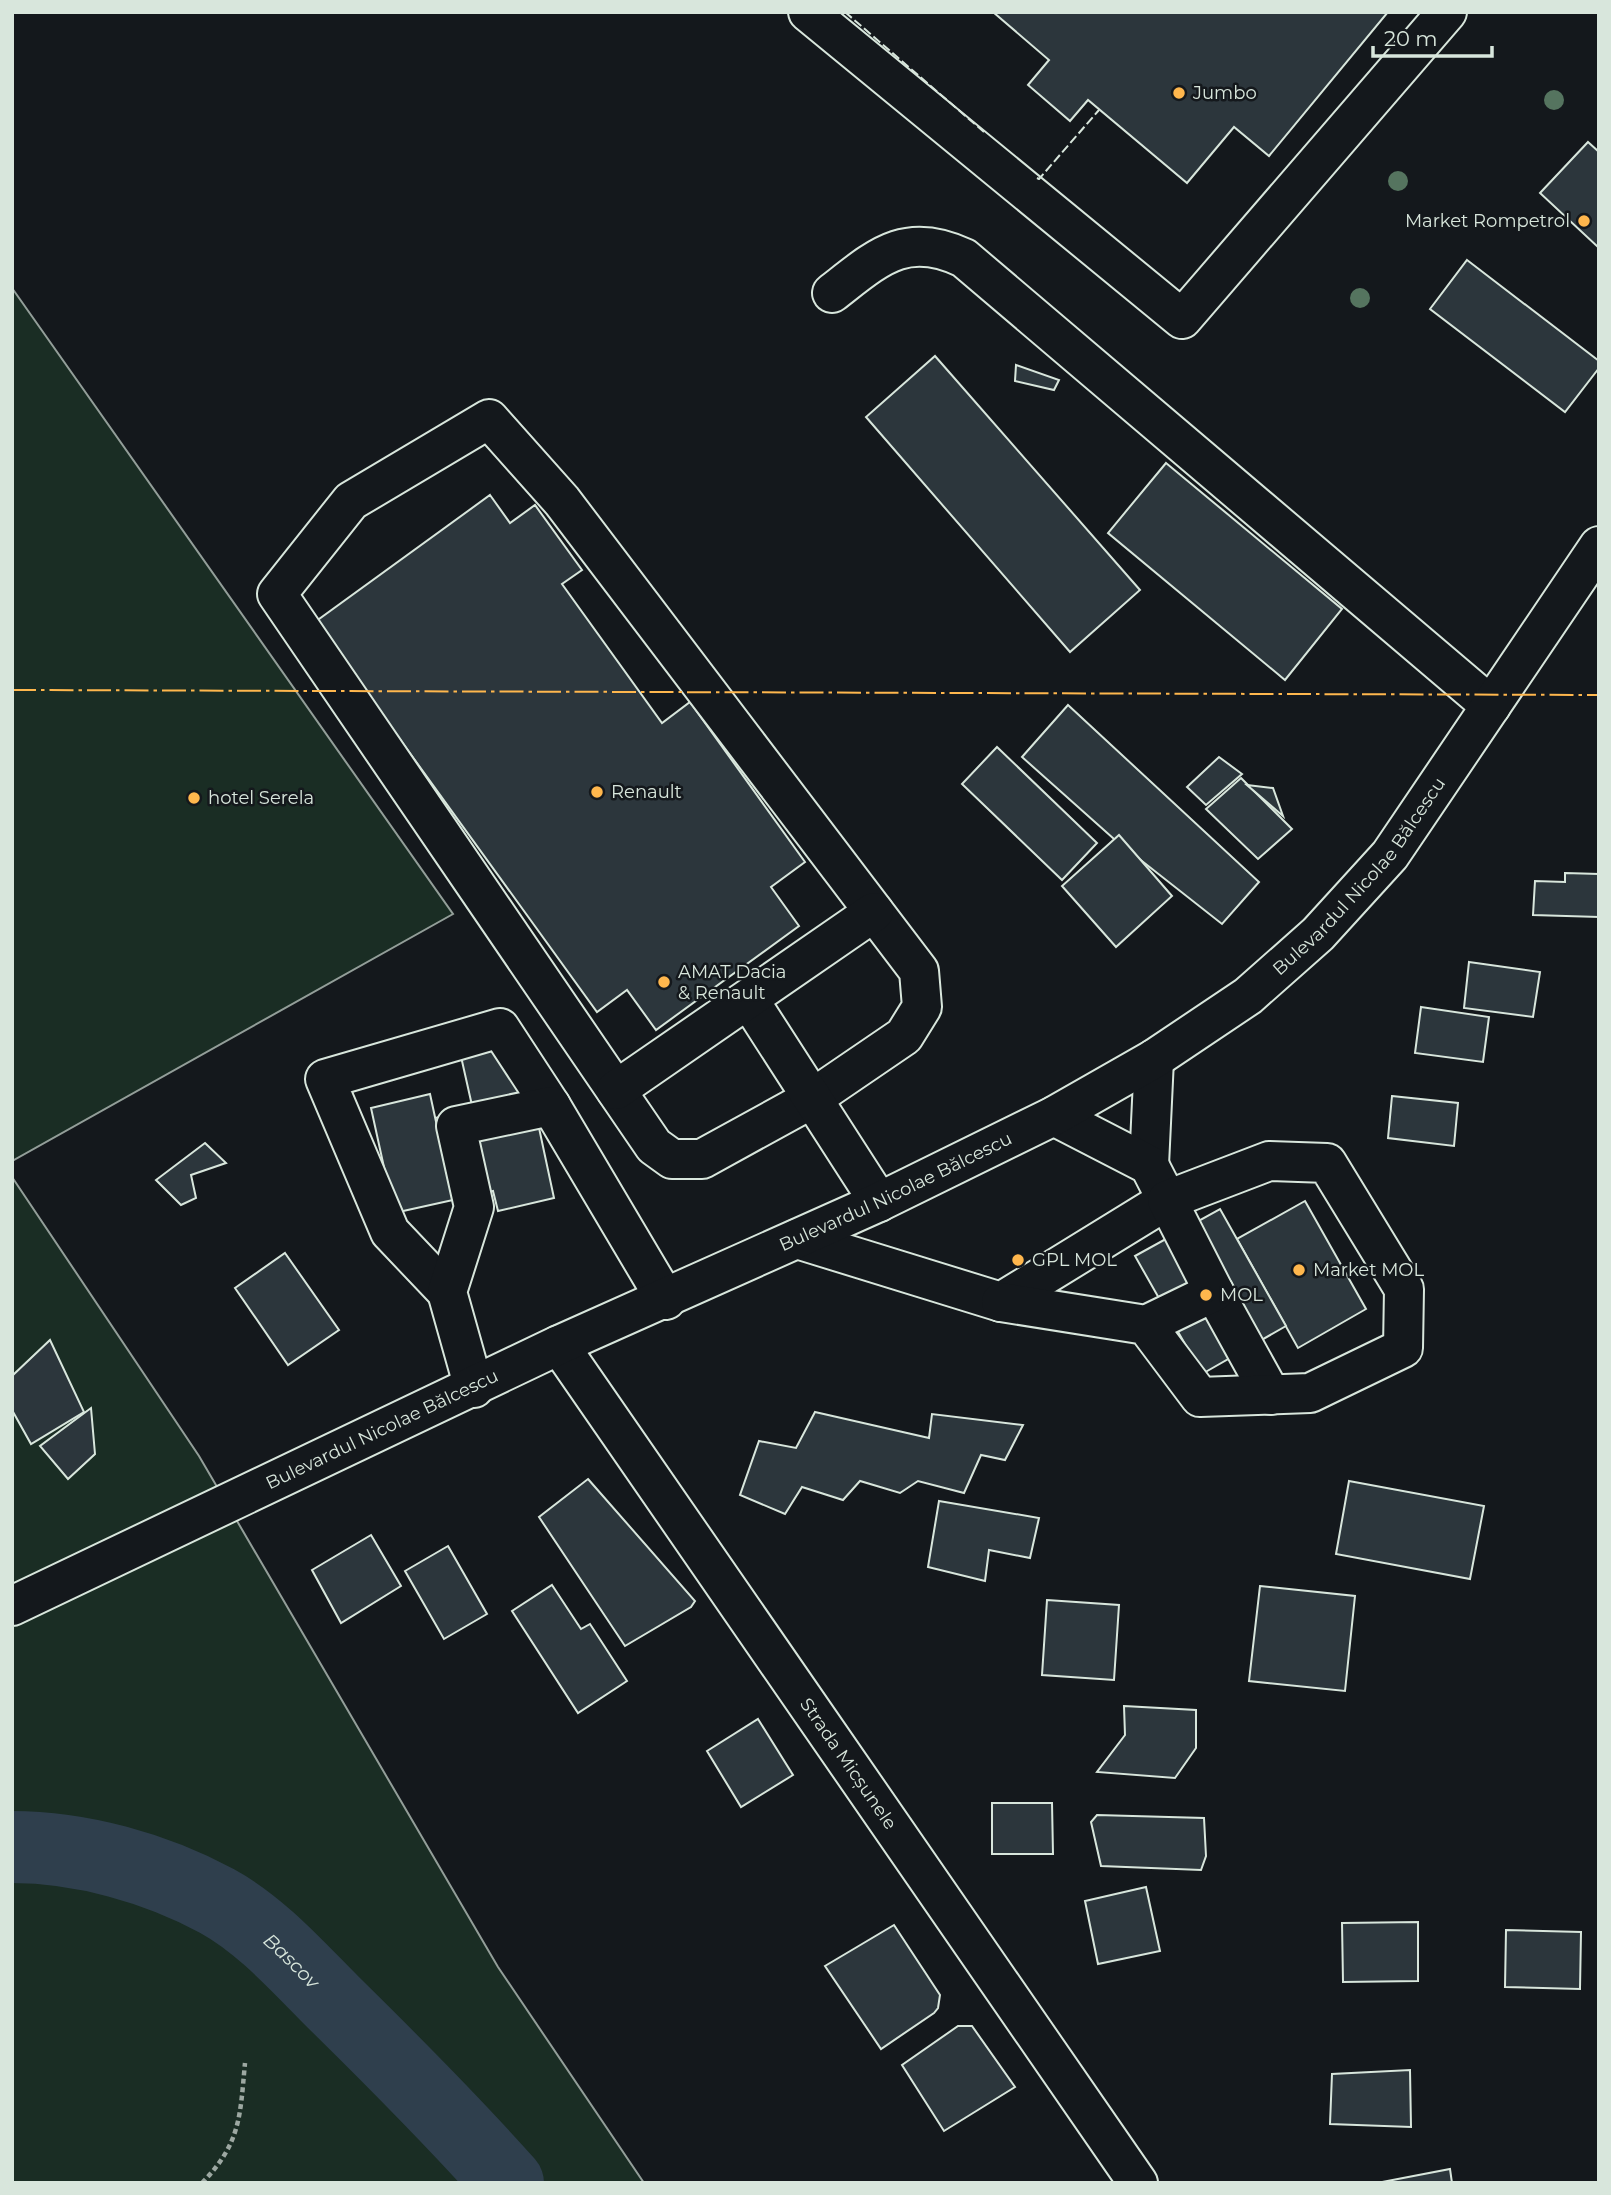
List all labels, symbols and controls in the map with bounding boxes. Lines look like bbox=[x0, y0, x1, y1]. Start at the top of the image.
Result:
scale bar bbox=[1373, 14, 1492, 58]
text: 20 m bbox=[1384, 26, 1438, 51]
place label: Jumbo bbox=[1192, 82, 1257, 104]
marker: Jumbo bbox=[1171, 85, 1187, 101]
place label: Market Rompetrol bbox=[1405, 210, 1570, 232]
marker: Market Rompetrol bbox=[1576, 213, 1592, 229]
street label: Bulevardul Nicolae Bălcescu bbox=[1268, 773, 1450, 980]
place label: Renault bbox=[611, 781, 682, 803]
marker: Renault bbox=[589, 784, 605, 800]
place label: hotel Serela bbox=[208, 787, 314, 809]
marker: hotel Serela bbox=[186, 790, 202, 806]
place label: AMAT Dacia & Renault bbox=[678, 961, 786, 1004]
marker: AMAT Dacia & Renault bbox=[656, 974, 672, 990]
street label: Bulevardul Nicolae Bălcescu bbox=[776, 1127, 1016, 1256]
place label: GPL MOL bbox=[1032, 1249, 1117, 1271]
marker: GPL MOL bbox=[1010, 1252, 1026, 1268]
place label: Market MOL bbox=[1313, 1259, 1424, 1281]
marker: Market MOL bbox=[1291, 1262, 1307, 1278]
place label: MOL bbox=[1220, 1284, 1263, 1306]
marker: MOL bbox=[1198, 1287, 1214, 1303]
street label: Bulevardul Nicolae Bălcescu bbox=[262, 1365, 502, 1494]
street label: Strada Micșunele bbox=[795, 1694, 901, 1834]
water label: Bascov bbox=[259, 1929, 325, 1995]

